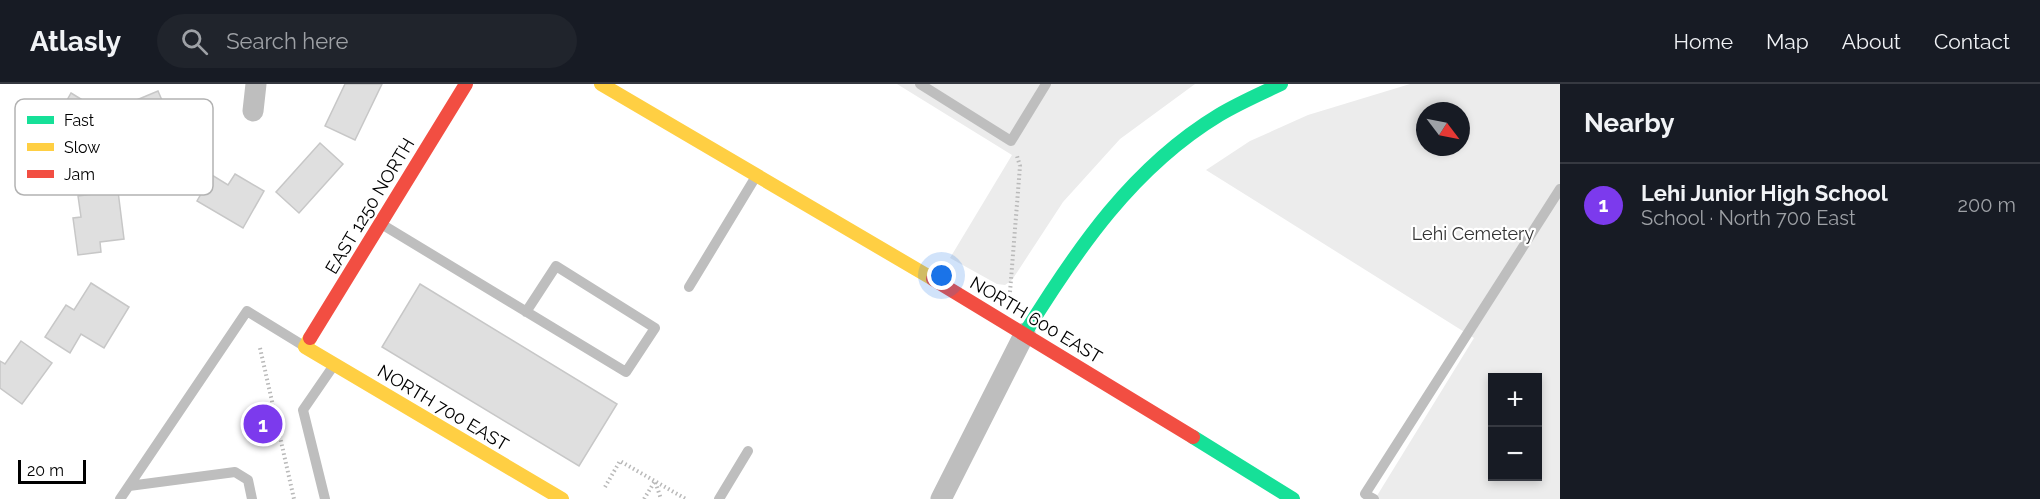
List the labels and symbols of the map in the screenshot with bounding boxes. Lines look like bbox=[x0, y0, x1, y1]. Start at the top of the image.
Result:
legend bbox=[15, 99, 213, 195]
north arrow bbox=[1416, 102, 1470, 156]
text: Fast bbox=[64, 111, 95, 130]
street label: EAST 1250 NORTH bbox=[321, 134, 418, 277]
text: Slow bbox=[64, 138, 100, 157]
text: Jam bbox=[64, 165, 95, 184]
park label: Lehi Cemetery bbox=[1412, 223, 1534, 244]
your location bbox=[927, 261, 956, 290]
street label: NORTH 600 EAST bbox=[966, 272, 1106, 367]
street label: NORTH 700 EAST bbox=[374, 360, 512, 455]
pin: 1 bbox=[244, 402, 282, 446]
scale bar bbox=[18, 457, 86, 484]

